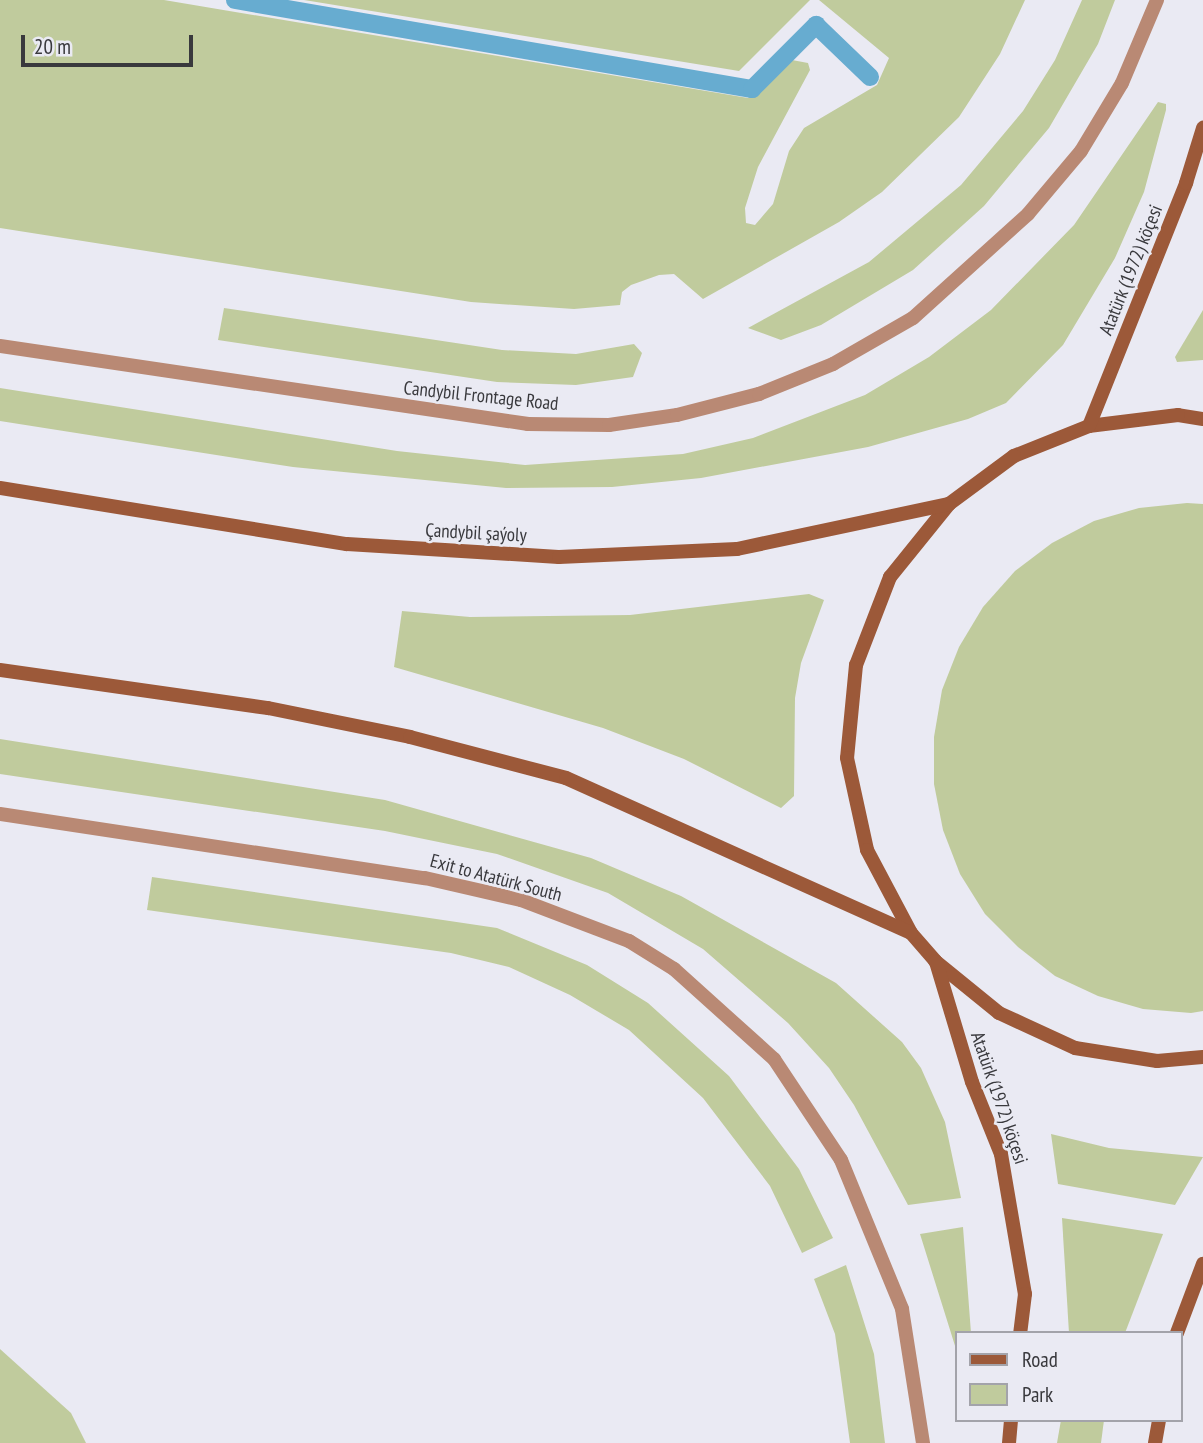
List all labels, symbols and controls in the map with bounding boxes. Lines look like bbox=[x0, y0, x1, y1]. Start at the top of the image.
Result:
scale bar bbox=[24, 21, 196, 65]
text: 20 m bbox=[34, 33, 71, 60]
street label: Atatürk (1972) köçesi bbox=[1094, 201, 1168, 339]
street label: Candybil Frontage Road bbox=[402, 377, 560, 415]
street label: Çandybil şaýoly bbox=[425, 519, 527, 547]
street label: Exit to Atatürk South bbox=[427, 849, 565, 907]
street label: Atatürk (1972) köçesi bbox=[966, 1029, 1032, 1167]
legend bbox=[954, 1331, 1182, 1422]
text: Road bbox=[1022, 1346, 1058, 1373]
text: Park bbox=[1022, 1381, 1053, 1408]

